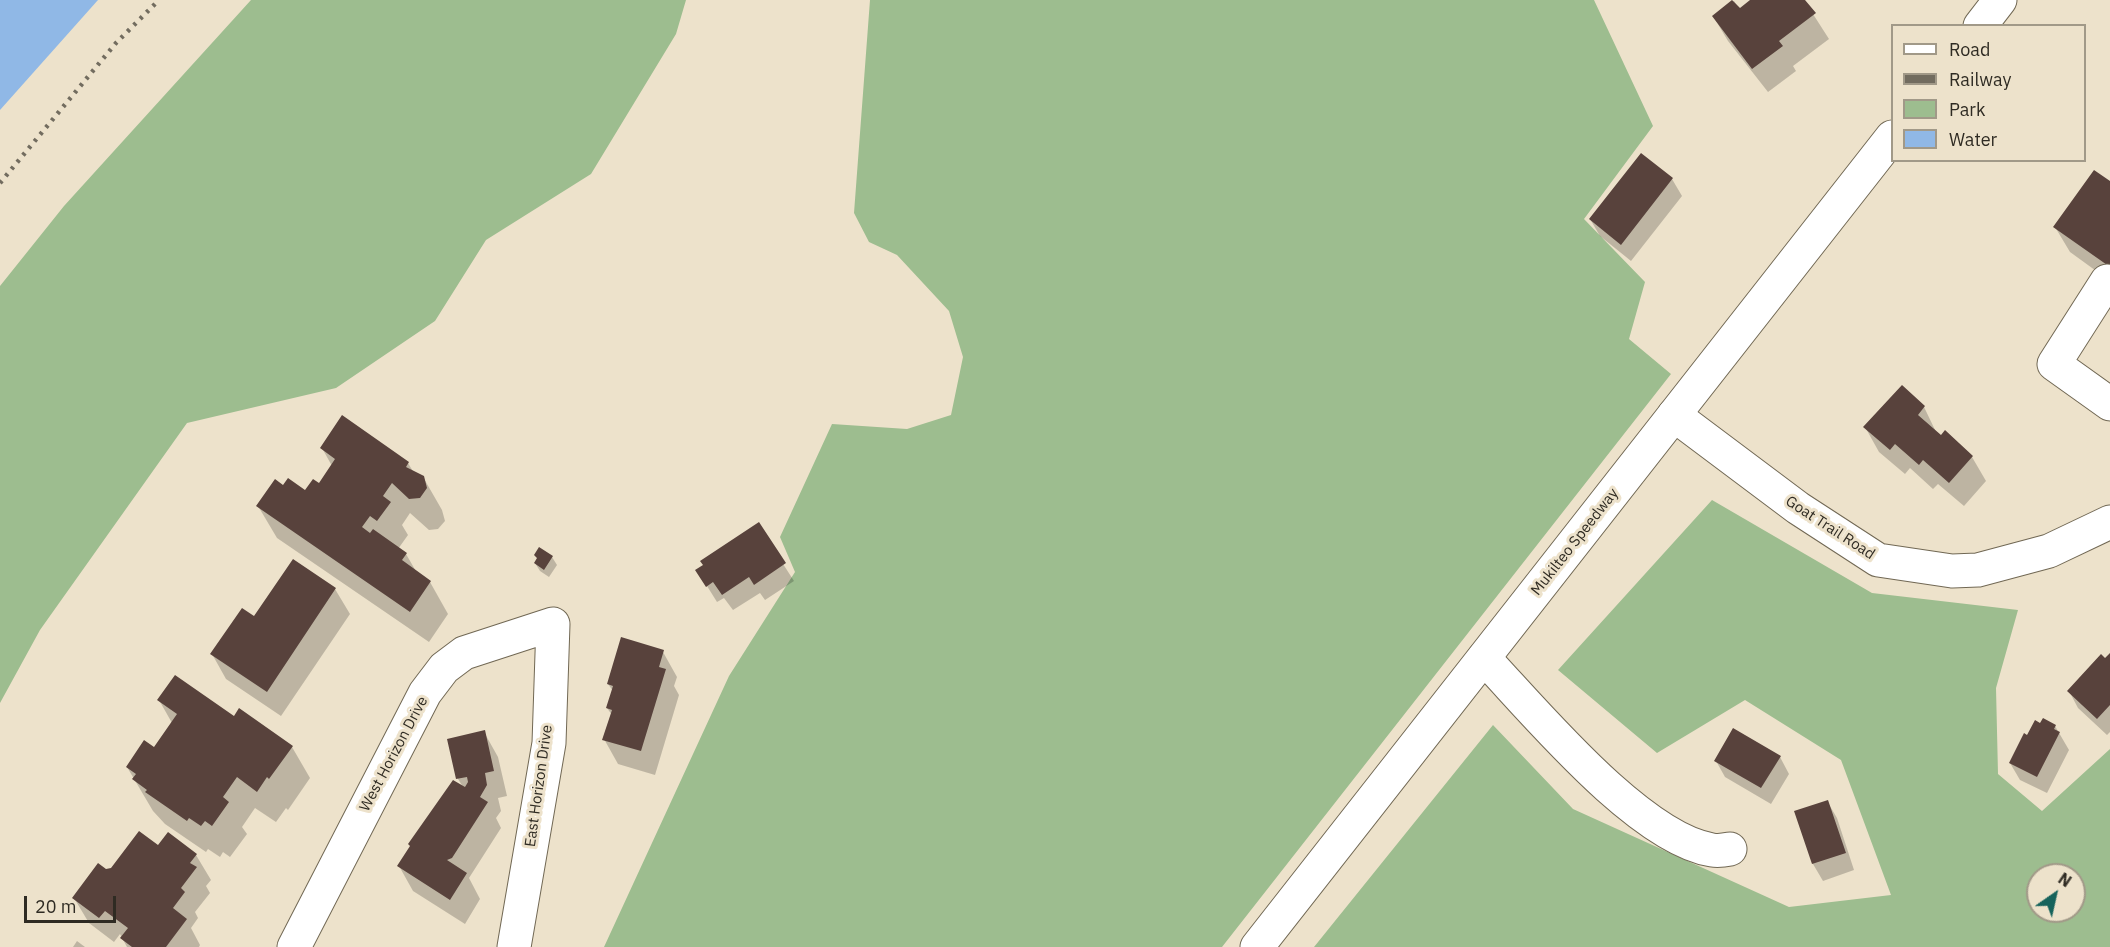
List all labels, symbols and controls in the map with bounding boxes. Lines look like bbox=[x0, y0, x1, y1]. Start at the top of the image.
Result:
legend bbox=[1891, 24, 2086, 162]
text: Road bbox=[1949, 38, 1990, 61]
text: Railway bbox=[1949, 68, 2011, 91]
text: Park bbox=[1949, 98, 1985, 121]
text: Water bbox=[1949, 128, 1997, 151]
street label: Mukilteo Speedway bbox=[1528, 485, 1622, 599]
street label: Goat Trail Road bbox=[1782, 492, 1878, 564]
street label: West Horizon Drive bbox=[356, 693, 432, 815]
street label: East Horizon Drive bbox=[522, 724, 556, 848]
north arrow bbox=[2026, 863, 2086, 923]
text: N bbox=[2055, 868, 2075, 891]
scale bar bbox=[27, 884, 118, 922]
text: 20 m bbox=[35, 895, 77, 918]

